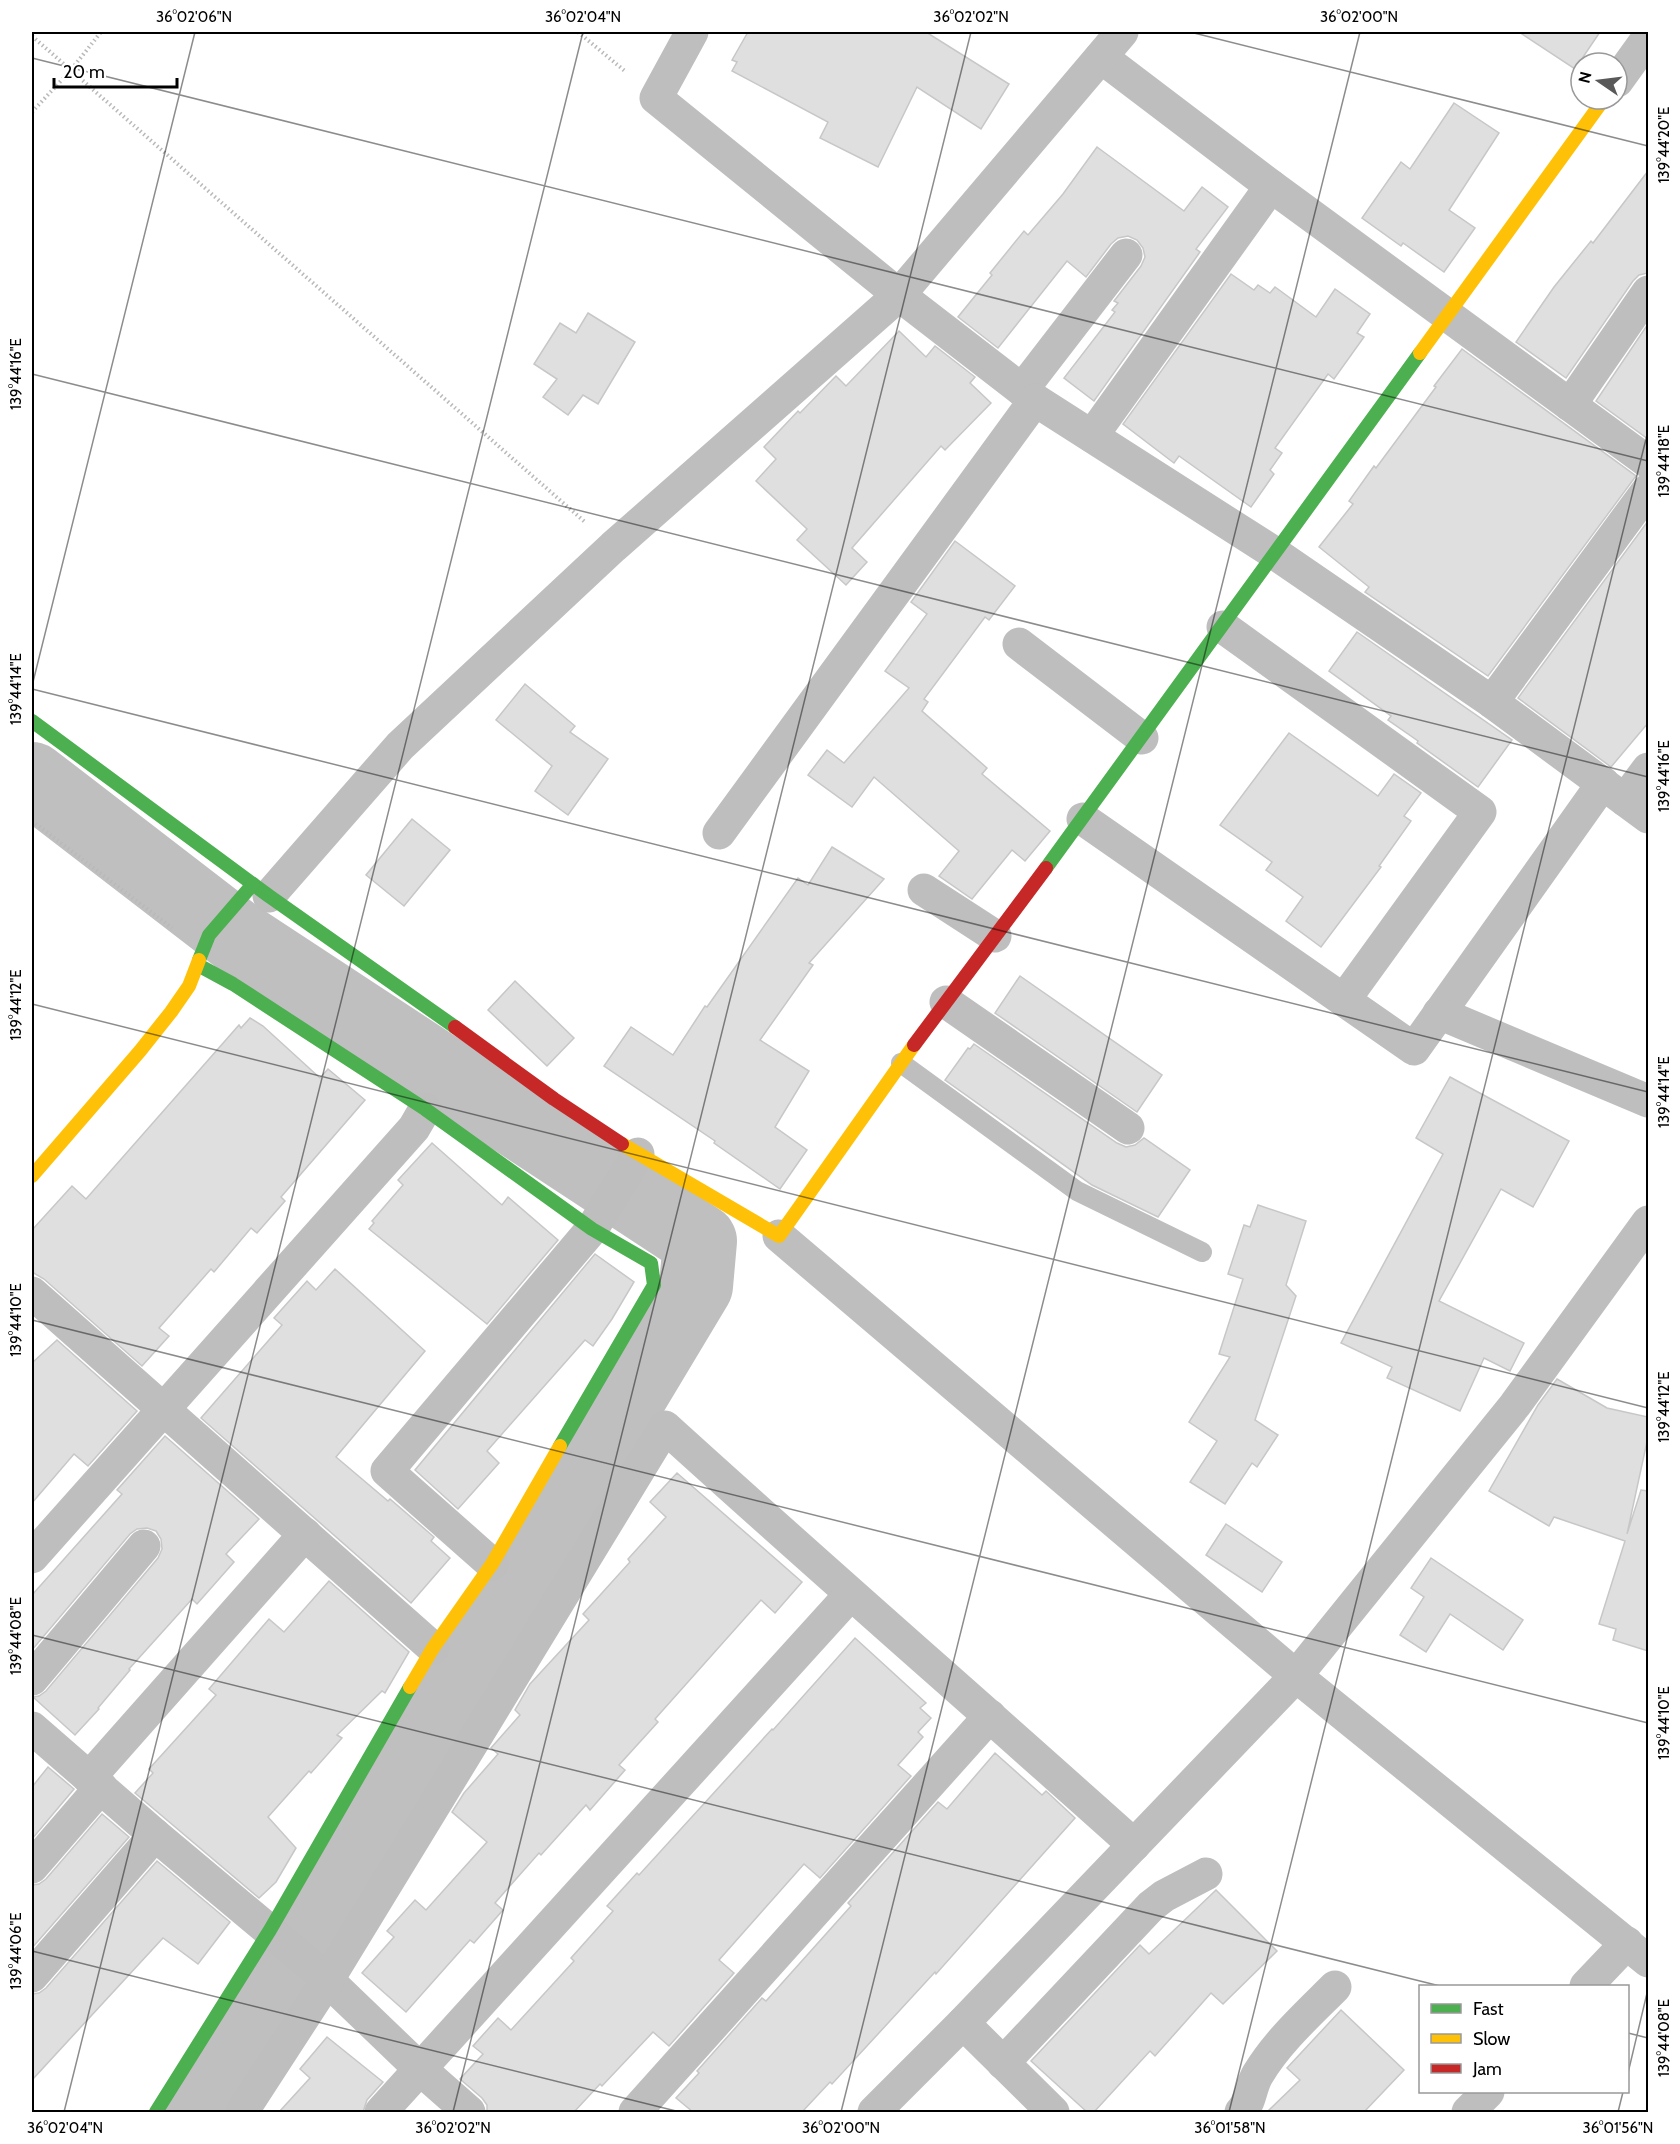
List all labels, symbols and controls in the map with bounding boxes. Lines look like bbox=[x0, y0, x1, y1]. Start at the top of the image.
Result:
text: 36°02'06"N bbox=[156, 8, 232, 26]
text: 36°02'04"N bbox=[545, 8, 621, 26]
text: 36°02'02"N bbox=[933, 8, 1009, 26]
text: 36°02'00"N bbox=[1320, 8, 1398, 26]
scale bar bbox=[54, 51, 177, 89]
north arrow bbox=[1569, 51, 1629, 111]
text: 20 m bbox=[63, 61, 105, 83]
text: N bbox=[1574, 70, 1596, 85]
text: 139°44'20"E bbox=[1655, 107, 1673, 183]
text: 139°44'16"E bbox=[7, 338, 25, 410]
text: 139°44'18"E bbox=[1655, 425, 1673, 497]
text: 139°44'14"E bbox=[7, 653, 25, 725]
text: 139°44'16"E bbox=[1655, 740, 1673, 812]
text: 139°44'12"E bbox=[7, 969, 25, 1041]
text: 139°44'14"E bbox=[1655, 1056, 1673, 1128]
text: 139°44'10"E bbox=[7, 1283, 25, 1357]
text: 139°44'12"E bbox=[1655, 1371, 1673, 1443]
text: 139°44'08"E bbox=[7, 1597, 25, 1675]
text: 139°44'10"E bbox=[1655, 1686, 1673, 1760]
text: 139°44'06"E bbox=[7, 1912, 25, 1990]
legend bbox=[1419, 1985, 1629, 2093]
text: Fast bbox=[1473, 1998, 1504, 2020]
text: 139°44'08"E bbox=[1655, 1999, 1673, 2077]
text: Slow bbox=[1473, 2028, 1510, 2050]
text: Jam bbox=[1472, 2058, 1502, 2080]
text: 36°02'04"N bbox=[27, 2119, 103, 2137]
text: 36°02'02"N bbox=[415, 2119, 491, 2137]
text: 36°02'00"N bbox=[802, 2119, 880, 2137]
text: 36°01'58"N bbox=[1194, 2119, 1266, 2137]
text: 36°01'56"N bbox=[1583, 2119, 1653, 2137]

